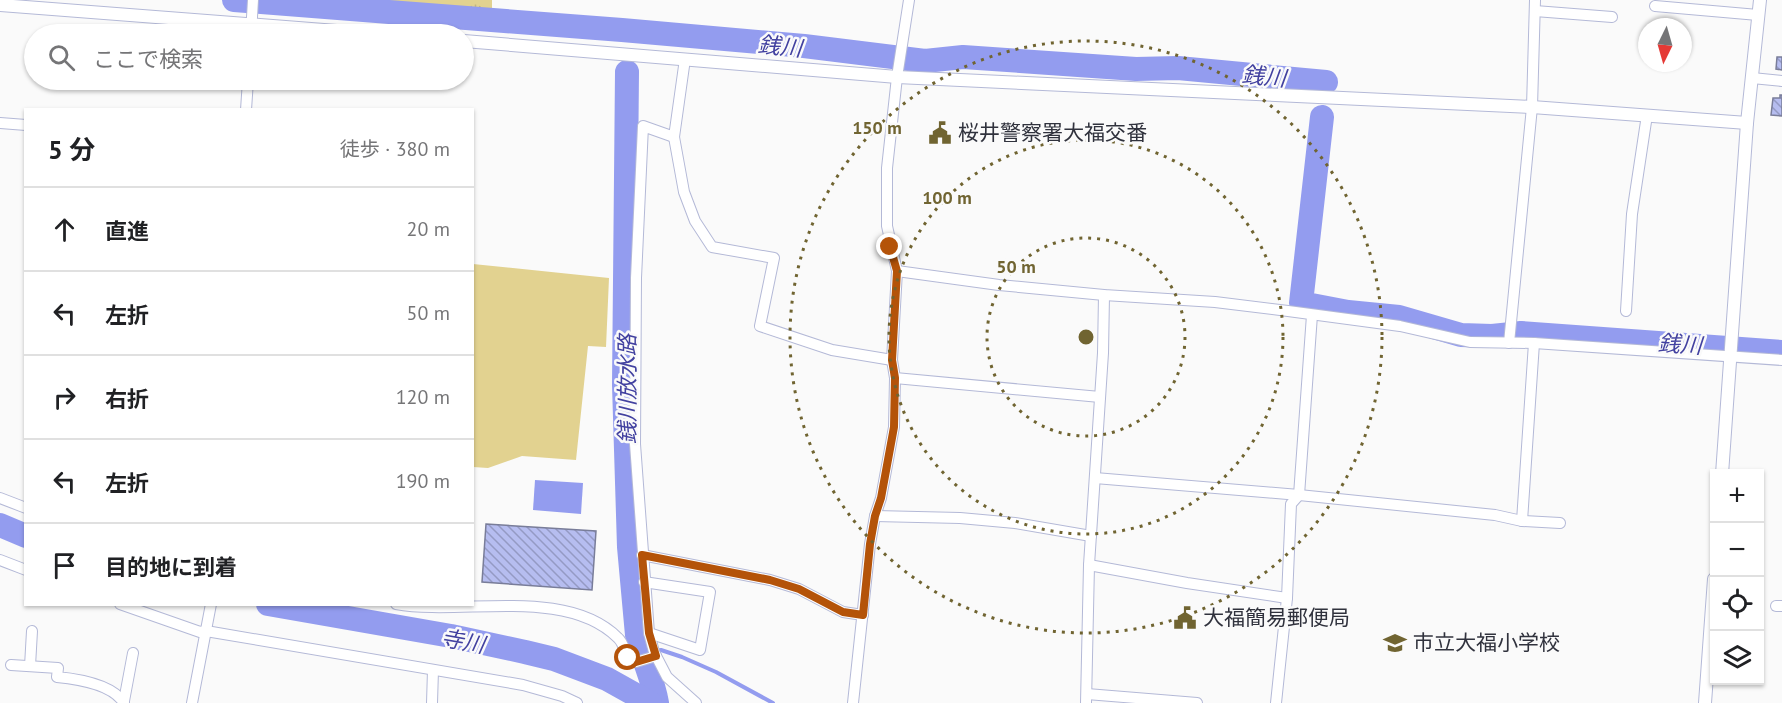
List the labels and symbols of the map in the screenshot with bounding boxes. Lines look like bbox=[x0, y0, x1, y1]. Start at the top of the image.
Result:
north arrow bbox=[1638, 18, 1692, 72]
water label: 銭川 bbox=[757, 30, 805, 62]
water label: 銭川 bbox=[1241, 60, 1289, 92]
text: 150 m bbox=[852, 116, 902, 139]
place label: 桜井警察署大福交番 bbox=[958, 119, 1147, 146]
public building icon: 桜井警察署大福交番 bbox=[927, 120, 953, 146]
text: 100 m bbox=[922, 186, 972, 209]
route end bbox=[876, 233, 902, 259]
text: 50 m bbox=[996, 255, 1036, 278]
centre of rings bbox=[1076, 327, 1096, 347]
water label: 銭川 bbox=[1657, 328, 1705, 360]
water label: 銭川放水路 bbox=[613, 332, 641, 444]
place label: 大福簡易郵便局 bbox=[1203, 604, 1350, 631]
public building icon: 大福簡易郵便局 bbox=[1172, 605, 1198, 631]
water label: 寺川 bbox=[439, 623, 489, 659]
place label: 市立大福小学校 bbox=[1413, 629, 1560, 656]
school or university icon: 市立大福小学校 bbox=[1382, 630, 1408, 656]
route start bbox=[614, 644, 640, 670]

